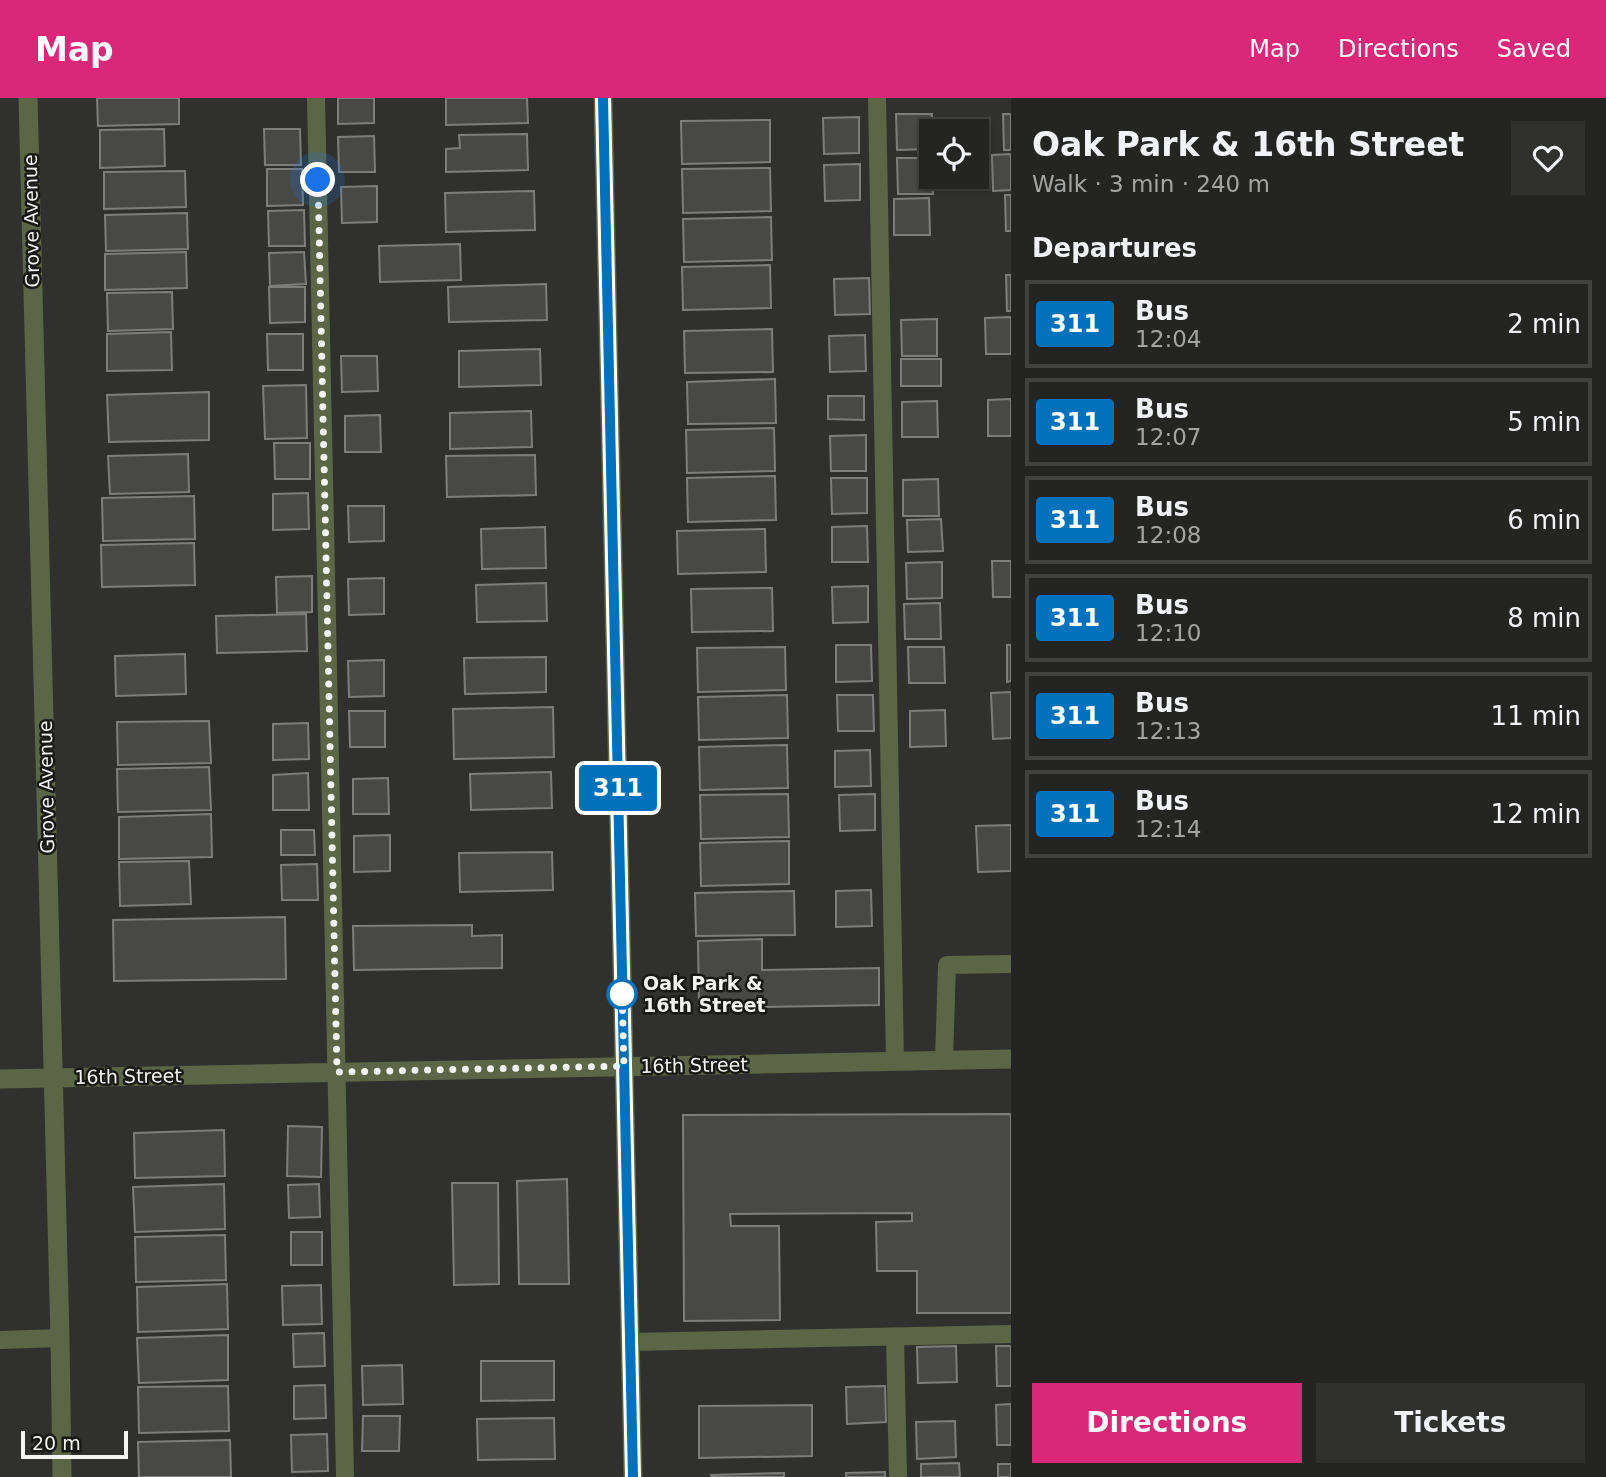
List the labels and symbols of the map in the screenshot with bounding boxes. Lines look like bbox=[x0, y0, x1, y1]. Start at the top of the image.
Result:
street label: Grove Avenue bbox=[19, 154, 43, 288]
your location bbox=[300, 162, 335, 197]
street label: Grove Avenue bbox=[34, 720, 58, 854]
line badge: 311 bbox=[578, 765, 658, 811]
place label: Oak Park & 16th Street bbox=[643, 972, 766, 1016]
marker: Oak Park & 16th Street bbox=[607, 979, 637, 1009]
street label: 16th Street bbox=[640, 1053, 748, 1077]
street label: 16th Street bbox=[74, 1064, 182, 1088]
scale bar bbox=[21, 1428, 128, 1460]

